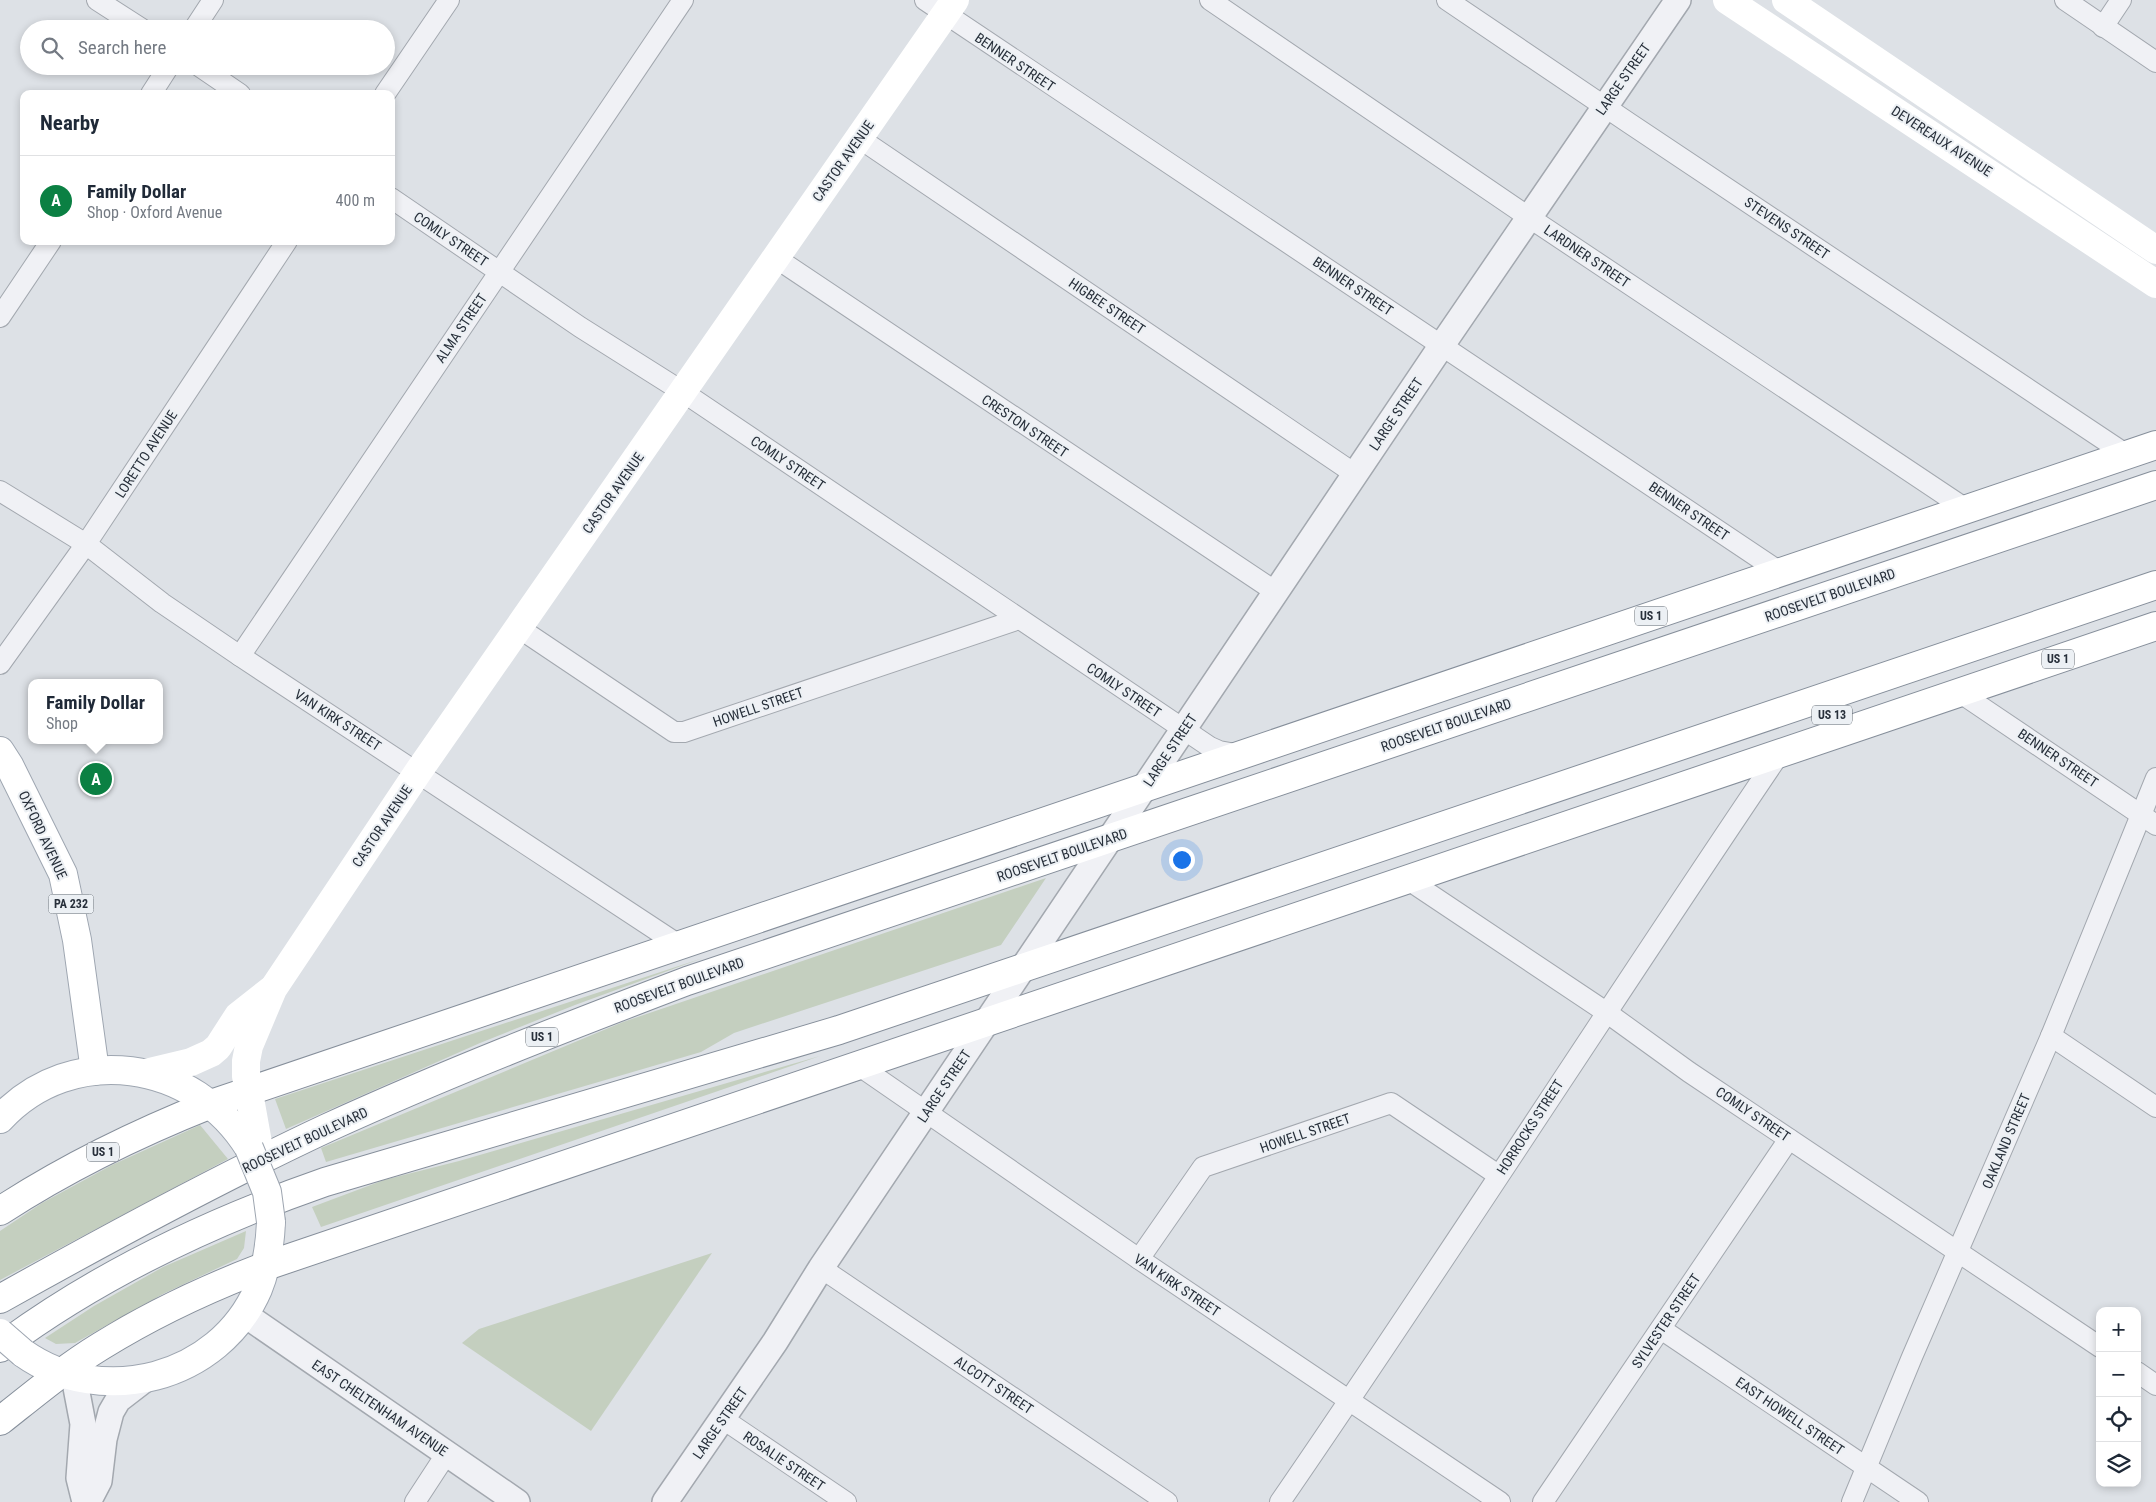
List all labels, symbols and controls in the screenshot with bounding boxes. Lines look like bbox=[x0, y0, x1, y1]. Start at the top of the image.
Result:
search box bbox=[20, 20, 395, 75]
street label: BENNER STREET bbox=[972, 29, 1058, 95]
icon: search bbox=[38, 34, 66, 62]
text: Search here bbox=[78, 36, 166, 59]
street label: LARGE STREET bbox=[1592, 40, 1654, 118]
street label: DEVEREAUX AVENUE bbox=[1889, 103, 1995, 180]
text: Nearby bbox=[40, 111, 99, 135]
street label: CASTOR AVENUE bbox=[809, 117, 877, 205]
text: Family Dollar bbox=[87, 180, 186, 203]
text: A bbox=[51, 191, 61, 210]
text: 400 m bbox=[336, 191, 375, 210]
street label: STEVENS STREET bbox=[1742, 194, 1832, 262]
text: Shop · Oxford Avenue bbox=[87, 203, 222, 222]
street label: COMLY STREET bbox=[411, 208, 491, 270]
street label: LARDNER STREET bbox=[1541, 221, 1633, 291]
street label: BENNER STREET bbox=[1310, 253, 1396, 319]
street label: HIGBEE STREET bbox=[1066, 275, 1148, 337]
street label: ALMA STREET bbox=[432, 290, 490, 366]
street label: LARGE STREET bbox=[1366, 375, 1426, 453]
street label: CRESTON STREET bbox=[979, 391, 1071, 461]
street label: LORETTO AVENUE bbox=[112, 407, 180, 501]
street label: COMLY STREET bbox=[748, 432, 828, 494]
street label: CASTOR AVENUE bbox=[579, 449, 647, 537]
street label: BENNER STREET bbox=[1646, 478, 1732, 544]
street label: ROOSEVELT BOULEVARD bbox=[1763, 565, 1897, 625]
road number: US 1 bbox=[1635, 606, 1667, 626]
road number: US 1 bbox=[2042, 650, 2074, 669]
street label: COMLY STREET bbox=[1084, 659, 1164, 721]
popup bbox=[28, 679, 163, 744]
street label: HOWELL STREET bbox=[711, 684, 805, 730]
street label: VAN KIRK STREET bbox=[292, 686, 384, 754]
text: Family Dollar bbox=[46, 691, 145, 714]
street label: ROOSEVELT BOULEVARD bbox=[1379, 695, 1513, 755]
road number: US 13 bbox=[1812, 706, 1852, 724]
street label: LARGE STREET bbox=[1140, 711, 1200, 789]
text: Shop bbox=[46, 714, 78, 733]
street label: BENNER STREET bbox=[2015, 725, 2101, 791]
pin: A bbox=[80, 760, 112, 798]
street label: CASTOR AVENUE bbox=[349, 782, 415, 870]
street label: OXFORD AVENUE bbox=[16, 788, 70, 882]
street label: ROOSEVELT BOULEVARD bbox=[995, 825, 1129, 885]
your location bbox=[1169, 847, 1195, 873]
road number: PA 232 bbox=[48, 894, 94, 914]
street label: ROOSEVELT BOULEVARD bbox=[612, 954, 746, 1016]
road number: US 1 bbox=[526, 1028, 558, 1046]
street label: LARGE STREET bbox=[914, 1047, 974, 1125]
street label: HORROCKS STREET bbox=[1493, 1077, 1567, 1177]
street label: COMLY STREET bbox=[1713, 1083, 1793, 1145]
street label: OAKLAND STREET bbox=[1979, 1091, 2033, 1191]
street label: ROOSEVELT BOULEVARD bbox=[240, 1104, 370, 1176]
street label: HOWELL STREET bbox=[1258, 1110, 1352, 1156]
road number: US 1 bbox=[87, 1142, 119, 1162]
street label: VAN KIRK STREET bbox=[1131, 1250, 1223, 1320]
street label: SYLVESTER STREET bbox=[1629, 1271, 1703, 1371]
map controls bbox=[2096, 1307, 2141, 1487]
button: + bbox=[2096, 1307, 2141, 1352]
button: − bbox=[2096, 1352, 2141, 1397]
street label: ALCOTT STREET bbox=[952, 1353, 1036, 1417]
street label: EAST CHELTENHAM AVENUE bbox=[309, 1357, 451, 1459]
street label: EAST HOWELL STREET bbox=[1733, 1374, 1847, 1458]
street label: LARGE STREET bbox=[689, 1384, 751, 1462]
button: locate bbox=[2096, 1397, 2141, 1442]
street label: ROSALIE STREET bbox=[740, 1428, 828, 1494]
button: layers bbox=[2096, 1442, 2141, 1487]

